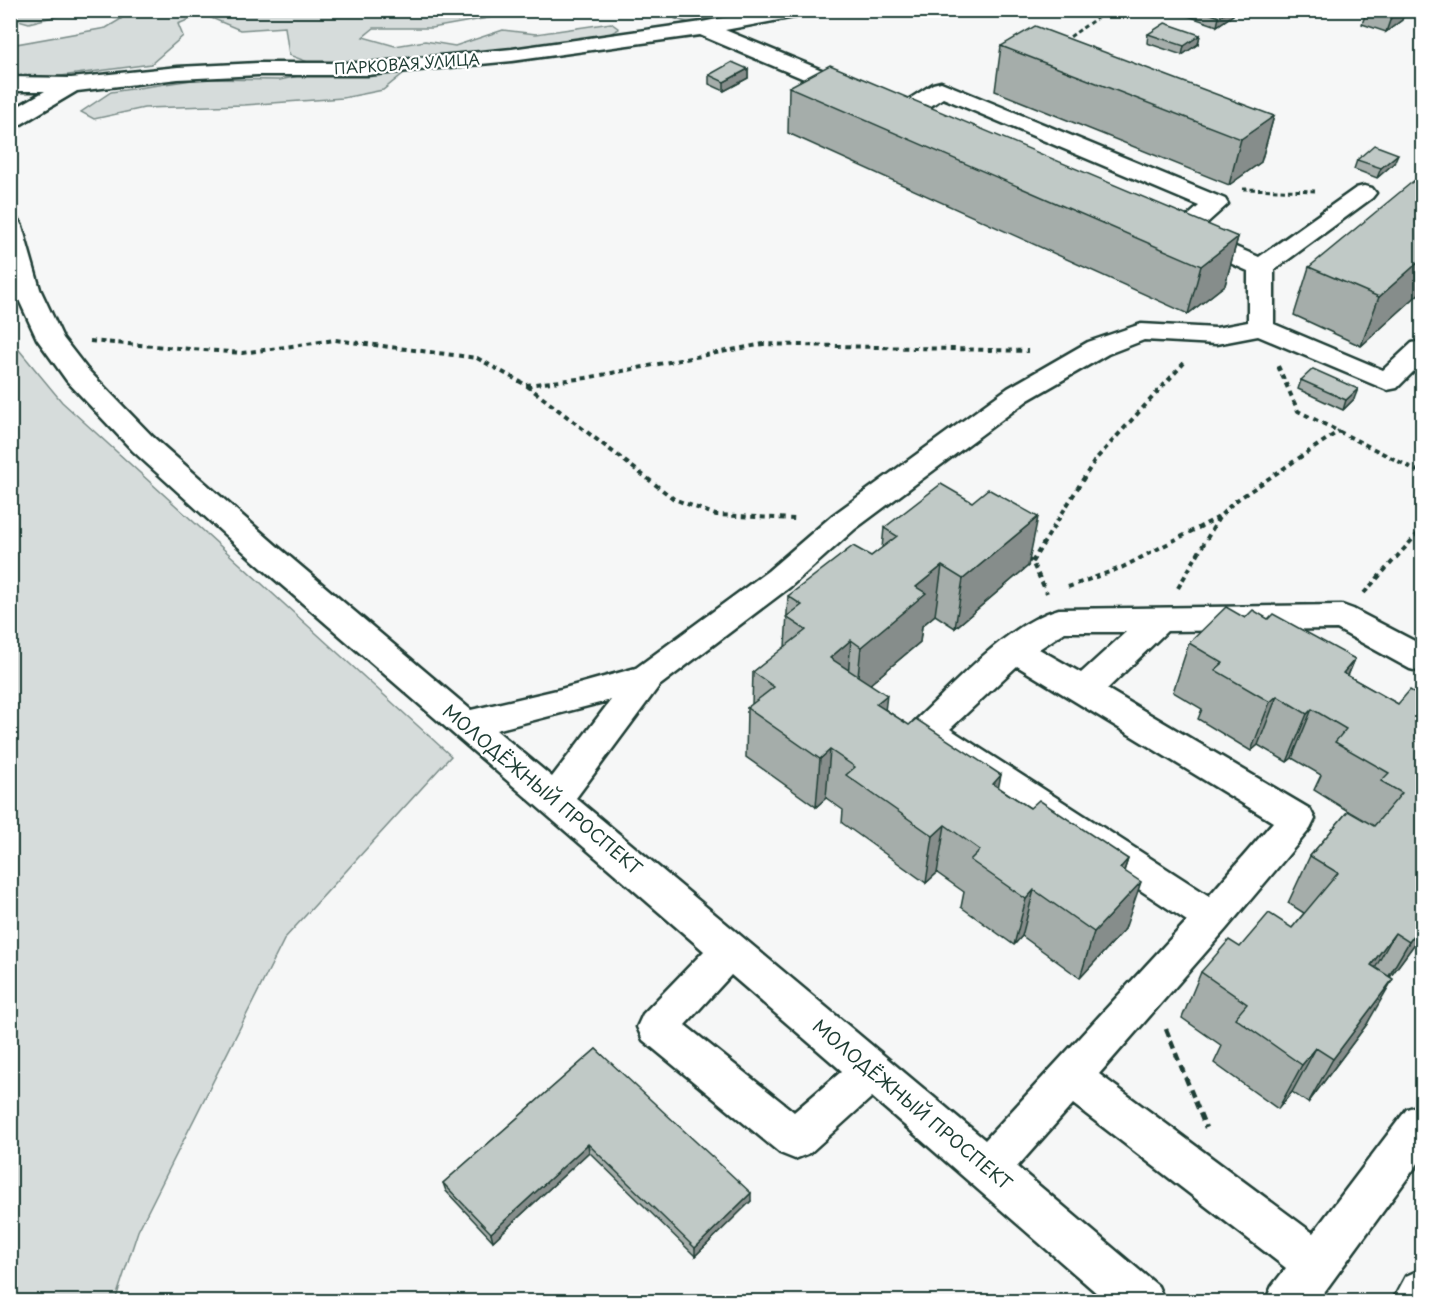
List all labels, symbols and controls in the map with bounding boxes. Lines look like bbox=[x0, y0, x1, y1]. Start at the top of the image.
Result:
street label: ПАРКОВАЯ УЛИЦА bbox=[333, 46, 481, 80]
street label: МОЛОДЁЖНЫЙ ПРОСПЕКТ bbox=[437, 697, 649, 881]
street label: МОЛОДЁЖНЫЙ ПРОСПЕКТ bbox=[807, 1012, 1019, 1196]

